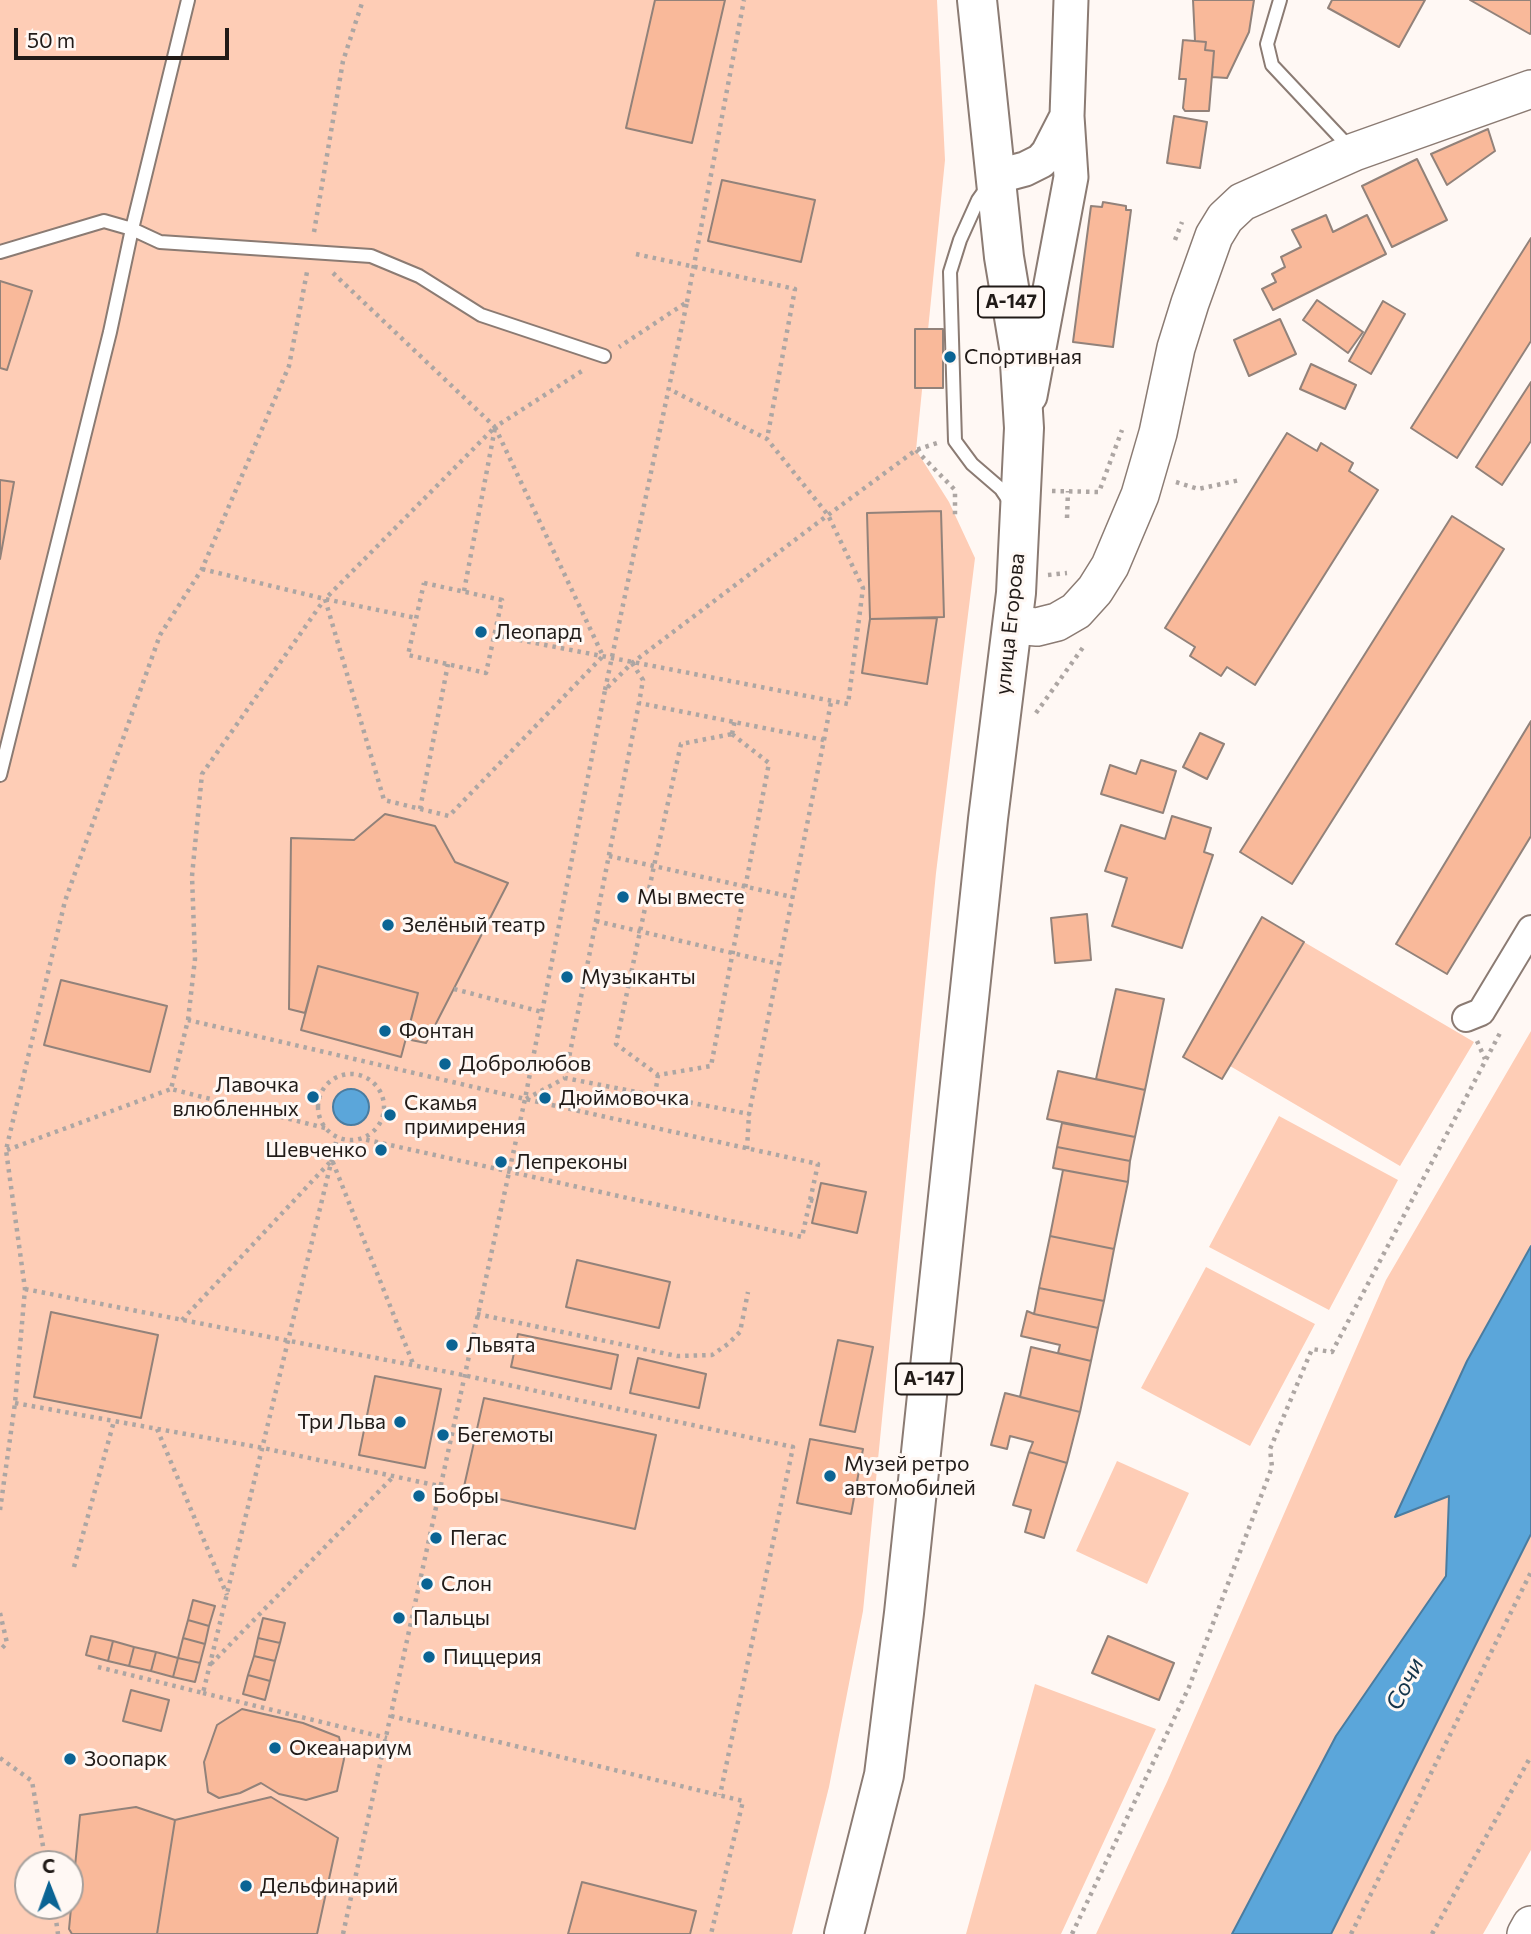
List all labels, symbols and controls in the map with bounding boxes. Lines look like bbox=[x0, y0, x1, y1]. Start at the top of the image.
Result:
scale bar bbox=[18, 14, 233, 58]
text: 50 m bbox=[27, 27, 75, 52]
road number: А-147 bbox=[978, 286, 1044, 318]
place label: Спортивная bbox=[964, 344, 1082, 370]
marker: Спортивная bbox=[942, 349, 958, 365]
street label: улица Егорова bbox=[990, 552, 1030, 696]
place label: Леопард bbox=[495, 619, 582, 645]
marker: Леопард bbox=[473, 624, 489, 640]
place label: Мы вместе bbox=[637, 884, 745, 910]
marker: Мы вместе bbox=[615, 889, 631, 905]
place label: Зелёный театр bbox=[402, 912, 545, 938]
marker: Зелёный театр bbox=[380, 917, 396, 933]
place label: Музыканты bbox=[581, 964, 696, 990]
marker: Музыканты bbox=[559, 969, 575, 985]
place label: Фонтан bbox=[399, 1018, 474, 1044]
marker: Фонтан bbox=[377, 1023, 393, 1039]
place label: Добролюбов bbox=[459, 1051, 591, 1077]
marker: Добролюбов bbox=[437, 1056, 453, 1072]
place label: Лавочка влюбленных bbox=[172, 1072, 299, 1122]
place label: Дюймовочка bbox=[559, 1085, 689, 1111]
marker: Лавочка влюбленных bbox=[305, 1089, 321, 1105]
place label: Скамья примирения bbox=[404, 1090, 526, 1140]
marker: Дюймовочка bbox=[537, 1090, 553, 1106]
marker: Скамья примирения bbox=[382, 1107, 398, 1123]
place label: Шевченко bbox=[265, 1137, 367, 1163]
marker: Шевченко bbox=[373, 1142, 389, 1158]
place label: Лепреконы bbox=[515, 1149, 628, 1175]
marker: Лепреконы bbox=[493, 1154, 509, 1170]
place label: Львята bbox=[466, 1332, 536, 1358]
marker: Львята bbox=[444, 1337, 460, 1353]
road number: А-147 bbox=[896, 1364, 962, 1394]
place label: Три Льва bbox=[297, 1409, 386, 1435]
marker: Три Льва bbox=[392, 1414, 408, 1430]
place label: Бегемоты bbox=[457, 1422, 554, 1448]
marker: Бегемоты bbox=[435, 1427, 451, 1443]
place label: Музей ретро автомобилей bbox=[844, 1451, 976, 1501]
marker: Музей ретро автомобилей bbox=[822, 1468, 838, 1484]
place label: Бобры bbox=[433, 1483, 499, 1509]
marker: Бобры bbox=[411, 1488, 427, 1504]
place label: Пегас bbox=[450, 1525, 507, 1551]
marker: Пегас bbox=[428, 1530, 444, 1546]
place label: Слон bbox=[441, 1571, 492, 1597]
marker: Слон bbox=[419, 1576, 435, 1592]
place label: Пальцы bbox=[413, 1605, 490, 1631]
marker: Пальцы bbox=[391, 1610, 407, 1626]
place label: Пиццерия bbox=[443, 1644, 542, 1670]
marker: Пиццерия bbox=[421, 1649, 437, 1665]
water label: Сочи bbox=[1380, 1653, 1430, 1715]
place label: Океанариум bbox=[289, 1735, 412, 1761]
marker: Океанариум bbox=[267, 1740, 283, 1756]
place label: Зоопарк bbox=[84, 1746, 167, 1772]
marker: Зоопарк bbox=[62, 1751, 78, 1767]
north arrow bbox=[14, 1850, 84, 1920]
text: С bbox=[42, 1854, 55, 1877]
place label: Дельфинарий bbox=[260, 1873, 398, 1899]
marker: Дельфинарий bbox=[238, 1878, 254, 1894]

